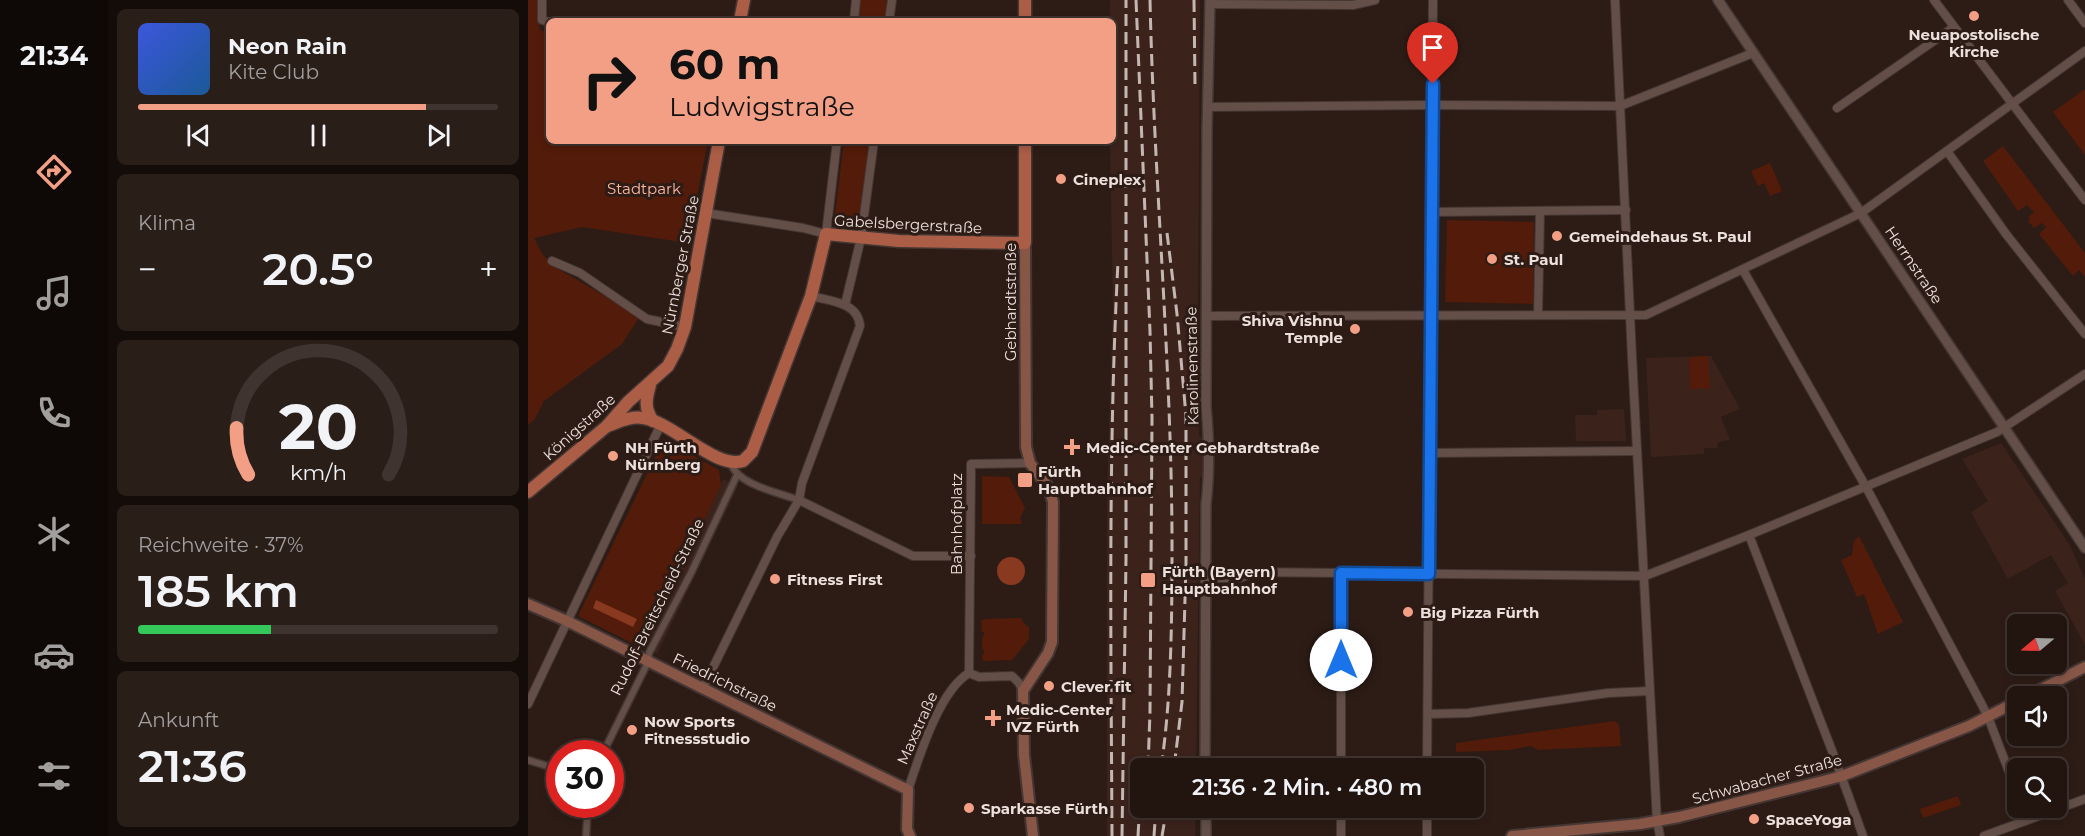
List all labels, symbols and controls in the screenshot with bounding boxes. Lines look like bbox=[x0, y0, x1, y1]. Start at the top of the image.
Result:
marker: Neuapostolische Kirche bbox=[1967, 9, 1981, 23]
pin bbox=[1407, 22, 1458, 84]
place label: Neuapostolische Kirche bbox=[1908, 25, 2040, 61]
icon: arrive bbox=[1416, 31, 1449, 64]
text: Neon Rain bbox=[228, 33, 347, 60]
text: 60 m bbox=[669, 38, 780, 90]
text: 21:34 bbox=[20, 39, 88, 72]
icon: right bbox=[570, 42, 648, 120]
text: Kite Club bbox=[228, 60, 319, 84]
text: Ludwigstraße bbox=[669, 90, 855, 123]
icon: previous bbox=[182, 119, 215, 152]
icon: pause bbox=[302, 119, 335, 152]
icon: next bbox=[422, 119, 455, 152]
icon: directions bbox=[33, 151, 75, 193]
place label: Cineplex bbox=[1073, 170, 1141, 189]
marker: Cineplex bbox=[1054, 172, 1068, 186]
park label: Stadtpark bbox=[607, 179, 681, 198]
street label: Nürnberger Straße bbox=[657, 194, 703, 336]
text: Klima bbox=[138, 211, 196, 235]
street label: Gabelsbergerstraße bbox=[834, 211, 982, 237]
street label: Herrnstraße bbox=[1881, 222, 1947, 308]
place label: Gemeindehaus St. Paul bbox=[1569, 227, 1751, 246]
marker: Gemeindehaus St. Paul bbox=[1550, 229, 1564, 243]
text: 20.5° bbox=[262, 241, 374, 296]
street label: Gebhardtstraße bbox=[1001, 243, 1020, 361]
text: − bbox=[138, 249, 157, 289]
text: + bbox=[479, 249, 498, 289]
place label: St. Paul bbox=[1504, 250, 1563, 269]
marker: St. Paul bbox=[1485, 252, 1499, 266]
icon: music bbox=[33, 272, 75, 314]
street label: Karolinenstraße bbox=[1181, 306, 1203, 426]
place label: Shiva Vishnu Temple bbox=[1242, 311, 1343, 347]
marker: Shiva Vishnu Temple bbox=[1348, 322, 1362, 336]
text: 20 bbox=[278, 389, 358, 465]
street label: Königstraße bbox=[539, 390, 619, 464]
icon: phone bbox=[33, 392, 75, 434]
place label: NH Fürth Nürnberg bbox=[625, 438, 701, 474]
marker: Medic-Center Gebhardtstraße bbox=[1063, 438, 1081, 456]
place label: Medic-Center Gebhardtstraße bbox=[1086, 438, 1320, 457]
marker: NH Fürth Nürnberg bbox=[606, 449, 620, 463]
text: km/h bbox=[289, 459, 347, 485]
place label: Fürth Hauptbahnhof bbox=[1038, 462, 1154, 498]
marker: Fürth Hauptbahnhof bbox=[1016, 471, 1034, 489]
street label: Bahnhofplatz bbox=[947, 473, 966, 575]
icon: climate bbox=[33, 513, 75, 555]
street label: Rudolf-Breitscheid-Straße bbox=[606, 515, 708, 699]
text: Reichweite · 37% bbox=[138, 533, 304, 557]
place label: Fürth (Bayern) Hauptbahnhof bbox=[1162, 562, 1278, 598]
text: 185 km bbox=[138, 563, 299, 618]
place label: Fitness First bbox=[787, 570, 883, 589]
marker: Fürth (Bayern) Hauptbahnhof bbox=[1139, 571, 1157, 589]
marker: Fitness First bbox=[768, 572, 782, 586]
place label: Big Pizza Fürth bbox=[1420, 603, 1539, 622]
marker: Big Pizza Fürth bbox=[1401, 605, 1415, 619]
north arrow bbox=[2007, 614, 2067, 674]
map controls bbox=[2007, 614, 2067, 818]
position arrow bbox=[1309, 628, 1373, 692]
icon: car bbox=[33, 634, 75, 676]
street label: Friedrichstraße bbox=[670, 649, 780, 715]
place label: Clever fit bbox=[1061, 677, 1132, 696]
marker: Clever fit bbox=[1042, 679, 1056, 693]
button: sound bbox=[2007, 686, 2067, 746]
street label: Maxstraße bbox=[893, 689, 941, 767]
place label: Medic-Center IVZ Fürth bbox=[1006, 700, 1112, 736]
text: Ankunft bbox=[138, 708, 219, 732]
marker: Medic-Center IVZ Fürth bbox=[984, 709, 1002, 727]
place label: Now Sports Fitnessstudio bbox=[644, 712, 750, 748]
marker: Now Sports Fitnessstudio bbox=[625, 723, 639, 737]
text: 21:36 bbox=[138, 738, 247, 793]
speed limit sign: 30 bbox=[546, 740, 624, 818]
street label: Schwabacher Straße bbox=[1690, 750, 1844, 808]
icon: filters bbox=[33, 755, 75, 797]
button: search bbox=[2007, 758, 2067, 818]
text: 21:36 · 2 Min. · 480 m bbox=[1192, 774, 1422, 801]
place label: Sparkasse Fürth bbox=[981, 799, 1108, 818]
marker: Sparkasse Fürth bbox=[962, 801, 976, 815]
place label: SpaceYoga bbox=[1766, 810, 1851, 829]
marker: SpaceYoga bbox=[1747, 812, 1761, 826]

